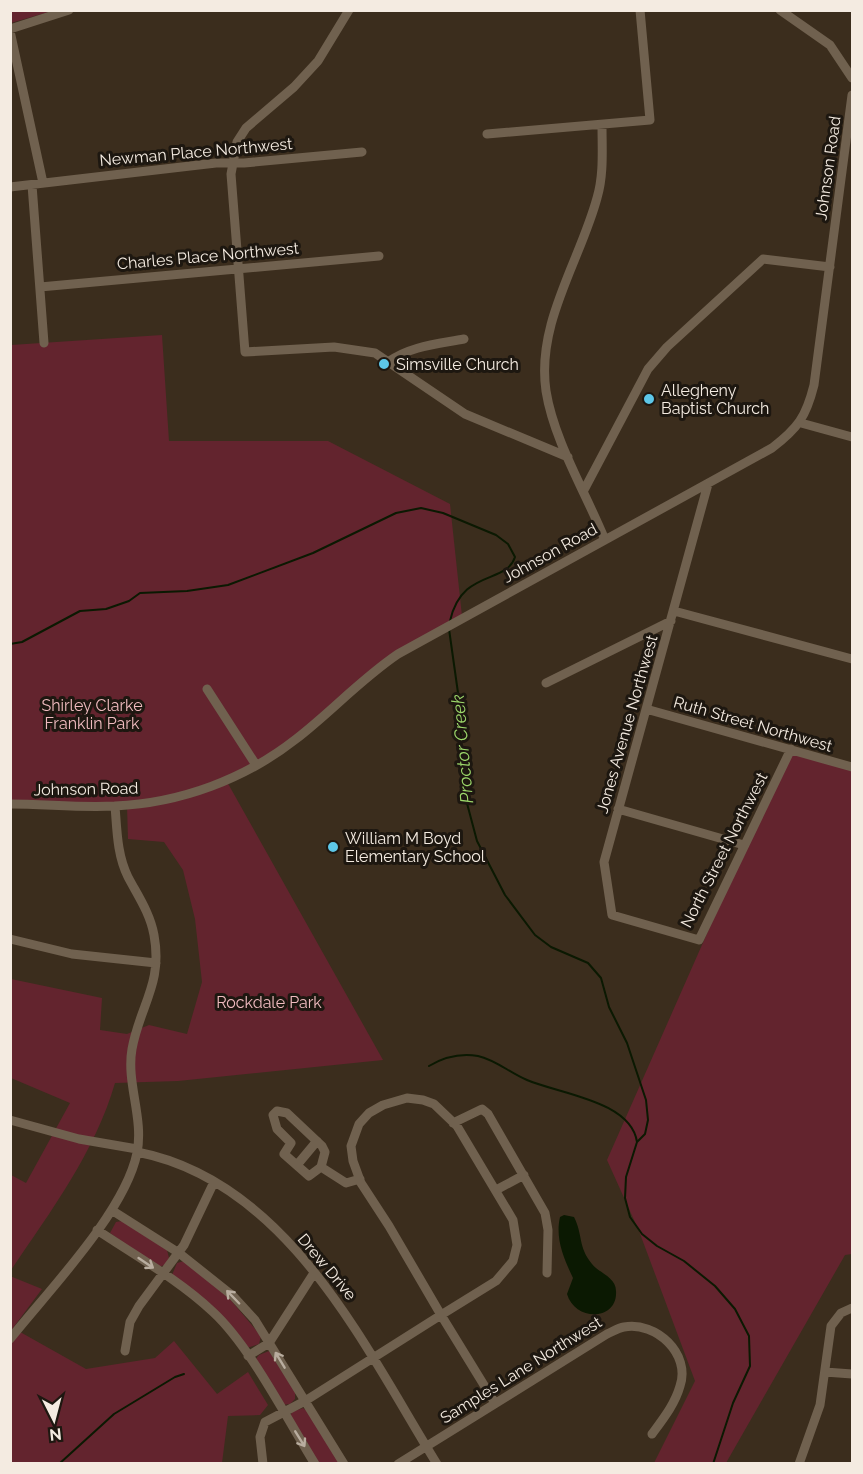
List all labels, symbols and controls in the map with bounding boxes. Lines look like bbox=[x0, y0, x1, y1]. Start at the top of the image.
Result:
street label: Johnson Road bbox=[811, 115, 845, 221]
street label: Newman Place Northwest bbox=[99, 134, 294, 170]
street label: Charles Place Northwest bbox=[116, 239, 300, 273]
place label: Simsville Church bbox=[396, 355, 519, 374]
marker: Simsville Church bbox=[377, 357, 391, 371]
place label: Allegheny Baptist Church bbox=[661, 381, 769, 418]
marker: Allegheny Baptist Church bbox=[642, 392, 656, 406]
street label: Johnson Road bbox=[500, 519, 600, 587]
street label: Jones Avenue Northwest bbox=[592, 632, 662, 815]
street label: Ruth Street Northwest bbox=[672, 692, 835, 756]
water label: Proctor Creek bbox=[447, 693, 477, 804]
park label: Shirley Clarke Franklin Park bbox=[41, 696, 143, 733]
street label: North Street Northwest bbox=[677, 769, 772, 931]
street label: Johnson Road bbox=[33, 779, 139, 799]
place label: William M Boyd Elementary School bbox=[345, 829, 486, 866]
marker: William M Boyd Elementary School bbox=[326, 840, 340, 854]
park label: Rockdale Park bbox=[216, 993, 322, 1012]
street label: Drew Drive bbox=[294, 1230, 360, 1304]
one-way arrow bbox=[137, 1257, 154, 1269]
one-way arrow bbox=[226, 1289, 240, 1304]
street label: Samples Lane Northwest bbox=[437, 1312, 606, 1427]
one-way arrow bbox=[273, 1352, 285, 1369]
north arrow bbox=[24, 1390, 84, 1450]
text: N bbox=[48, 1424, 63, 1445]
one-way arrow bbox=[293, 1430, 306, 1447]

